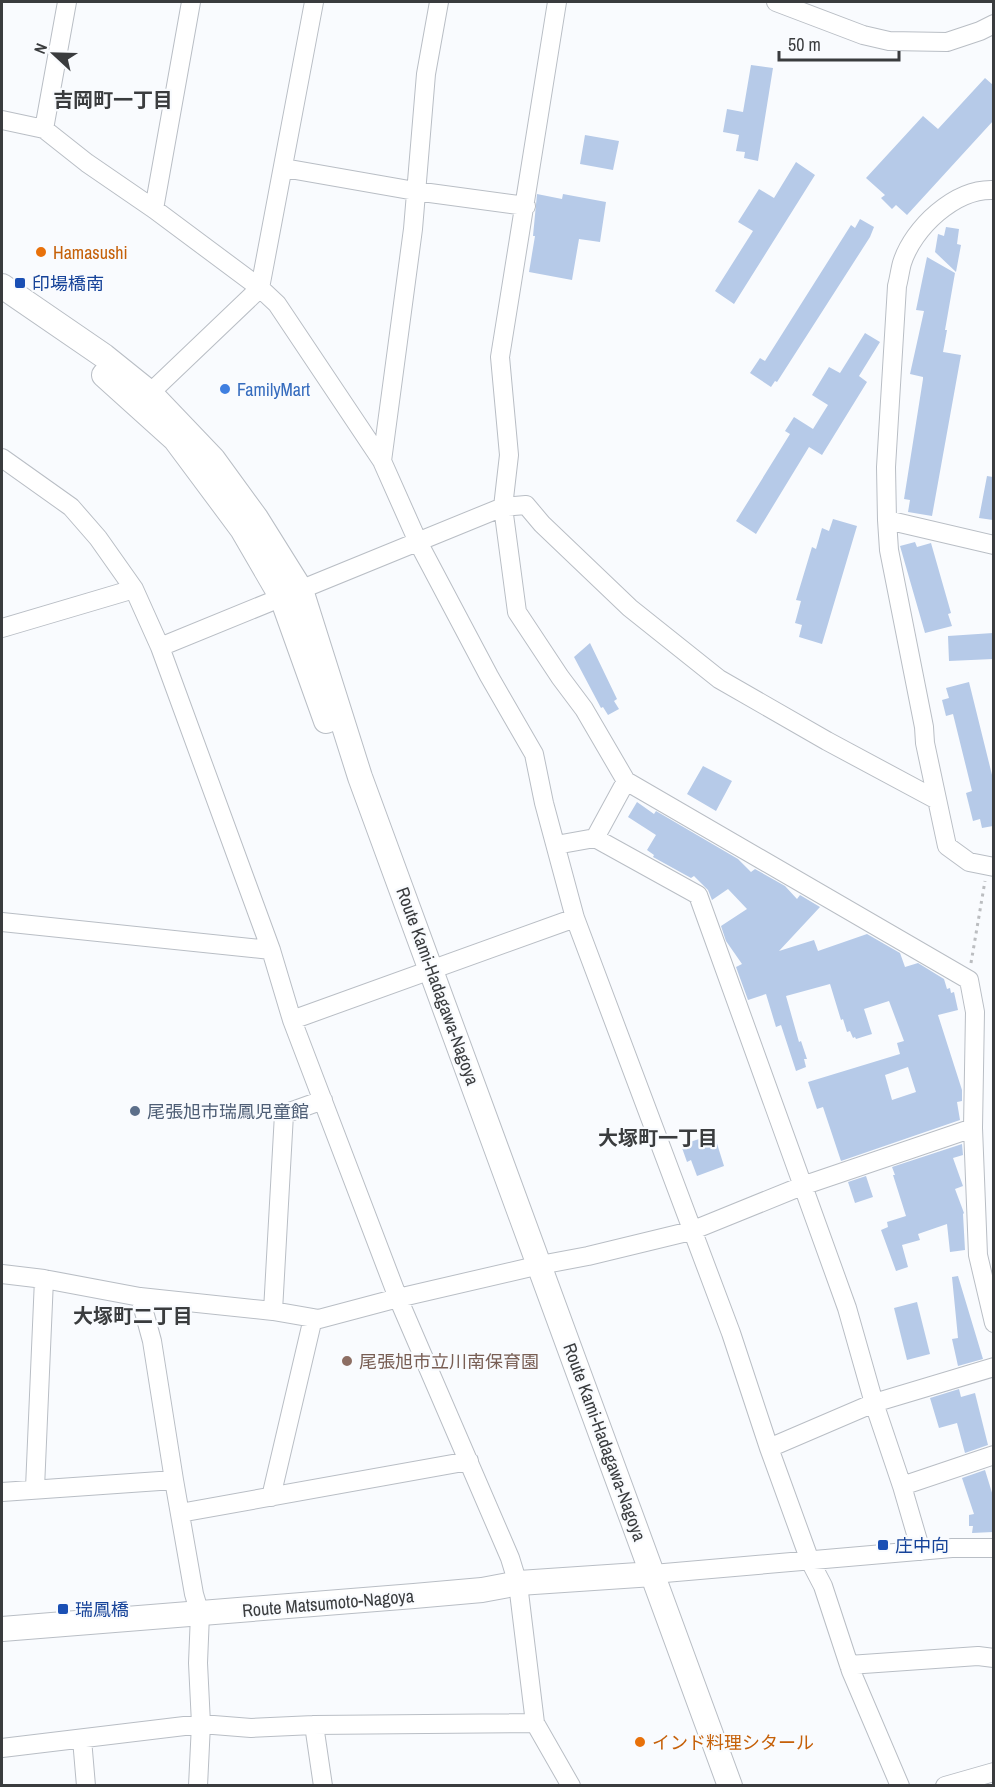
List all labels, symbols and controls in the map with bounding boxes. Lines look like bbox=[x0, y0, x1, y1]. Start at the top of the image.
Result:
north arrow bbox=[24, 24, 84, 84]
scale bar bbox=[779, 24, 899, 62]
text: 50 m bbox=[788, 32, 821, 57]
text: N bbox=[28, 40, 52, 57]
district label: 吉岡町一丁目 bbox=[53, 86, 173, 113]
place label: Hamasushi bbox=[53, 240, 128, 265]
marker: Hamasushi bbox=[34, 245, 48, 259]
place label: 印場橋南 bbox=[32, 271, 104, 296]
marker: 印場橋南 bbox=[13, 276, 27, 290]
place label: FamilyMart bbox=[237, 377, 310, 402]
marker: FamilyMart bbox=[218, 382, 232, 396]
street label: Route Kami-Hadagawa-Nagoya bbox=[390, 883, 486, 1089]
place label: 尾張旭市瑞鳳児童館 bbox=[147, 1099, 309, 1124]
marker: 尾張旭市瑞鳳児童館 bbox=[128, 1104, 142, 1118]
district label: 大塚町一丁目 bbox=[598, 1124, 718, 1151]
district label: 大塚町二丁目 bbox=[73, 1302, 193, 1329]
street label: Route Kami-Hadagawa-Nagoya bbox=[557, 1339, 653, 1545]
place label: 尾張旭市立川南保育園 bbox=[359, 1349, 539, 1374]
marker: 尾張旭市立川南保育園 bbox=[340, 1354, 354, 1368]
place label: 庄中向 bbox=[895, 1533, 949, 1558]
marker: 庄中向 bbox=[876, 1538, 890, 1552]
street label: Route Matsumoto-Nagoya bbox=[241, 1583, 415, 1623]
place label: 瑞鳳橋 bbox=[75, 1597, 129, 1622]
marker: 瑞鳳橋 bbox=[56, 1602, 70, 1616]
place label: インド料理シタール bbox=[652, 1730, 814, 1755]
marker: インド料理シタール bbox=[633, 1735, 647, 1749]

